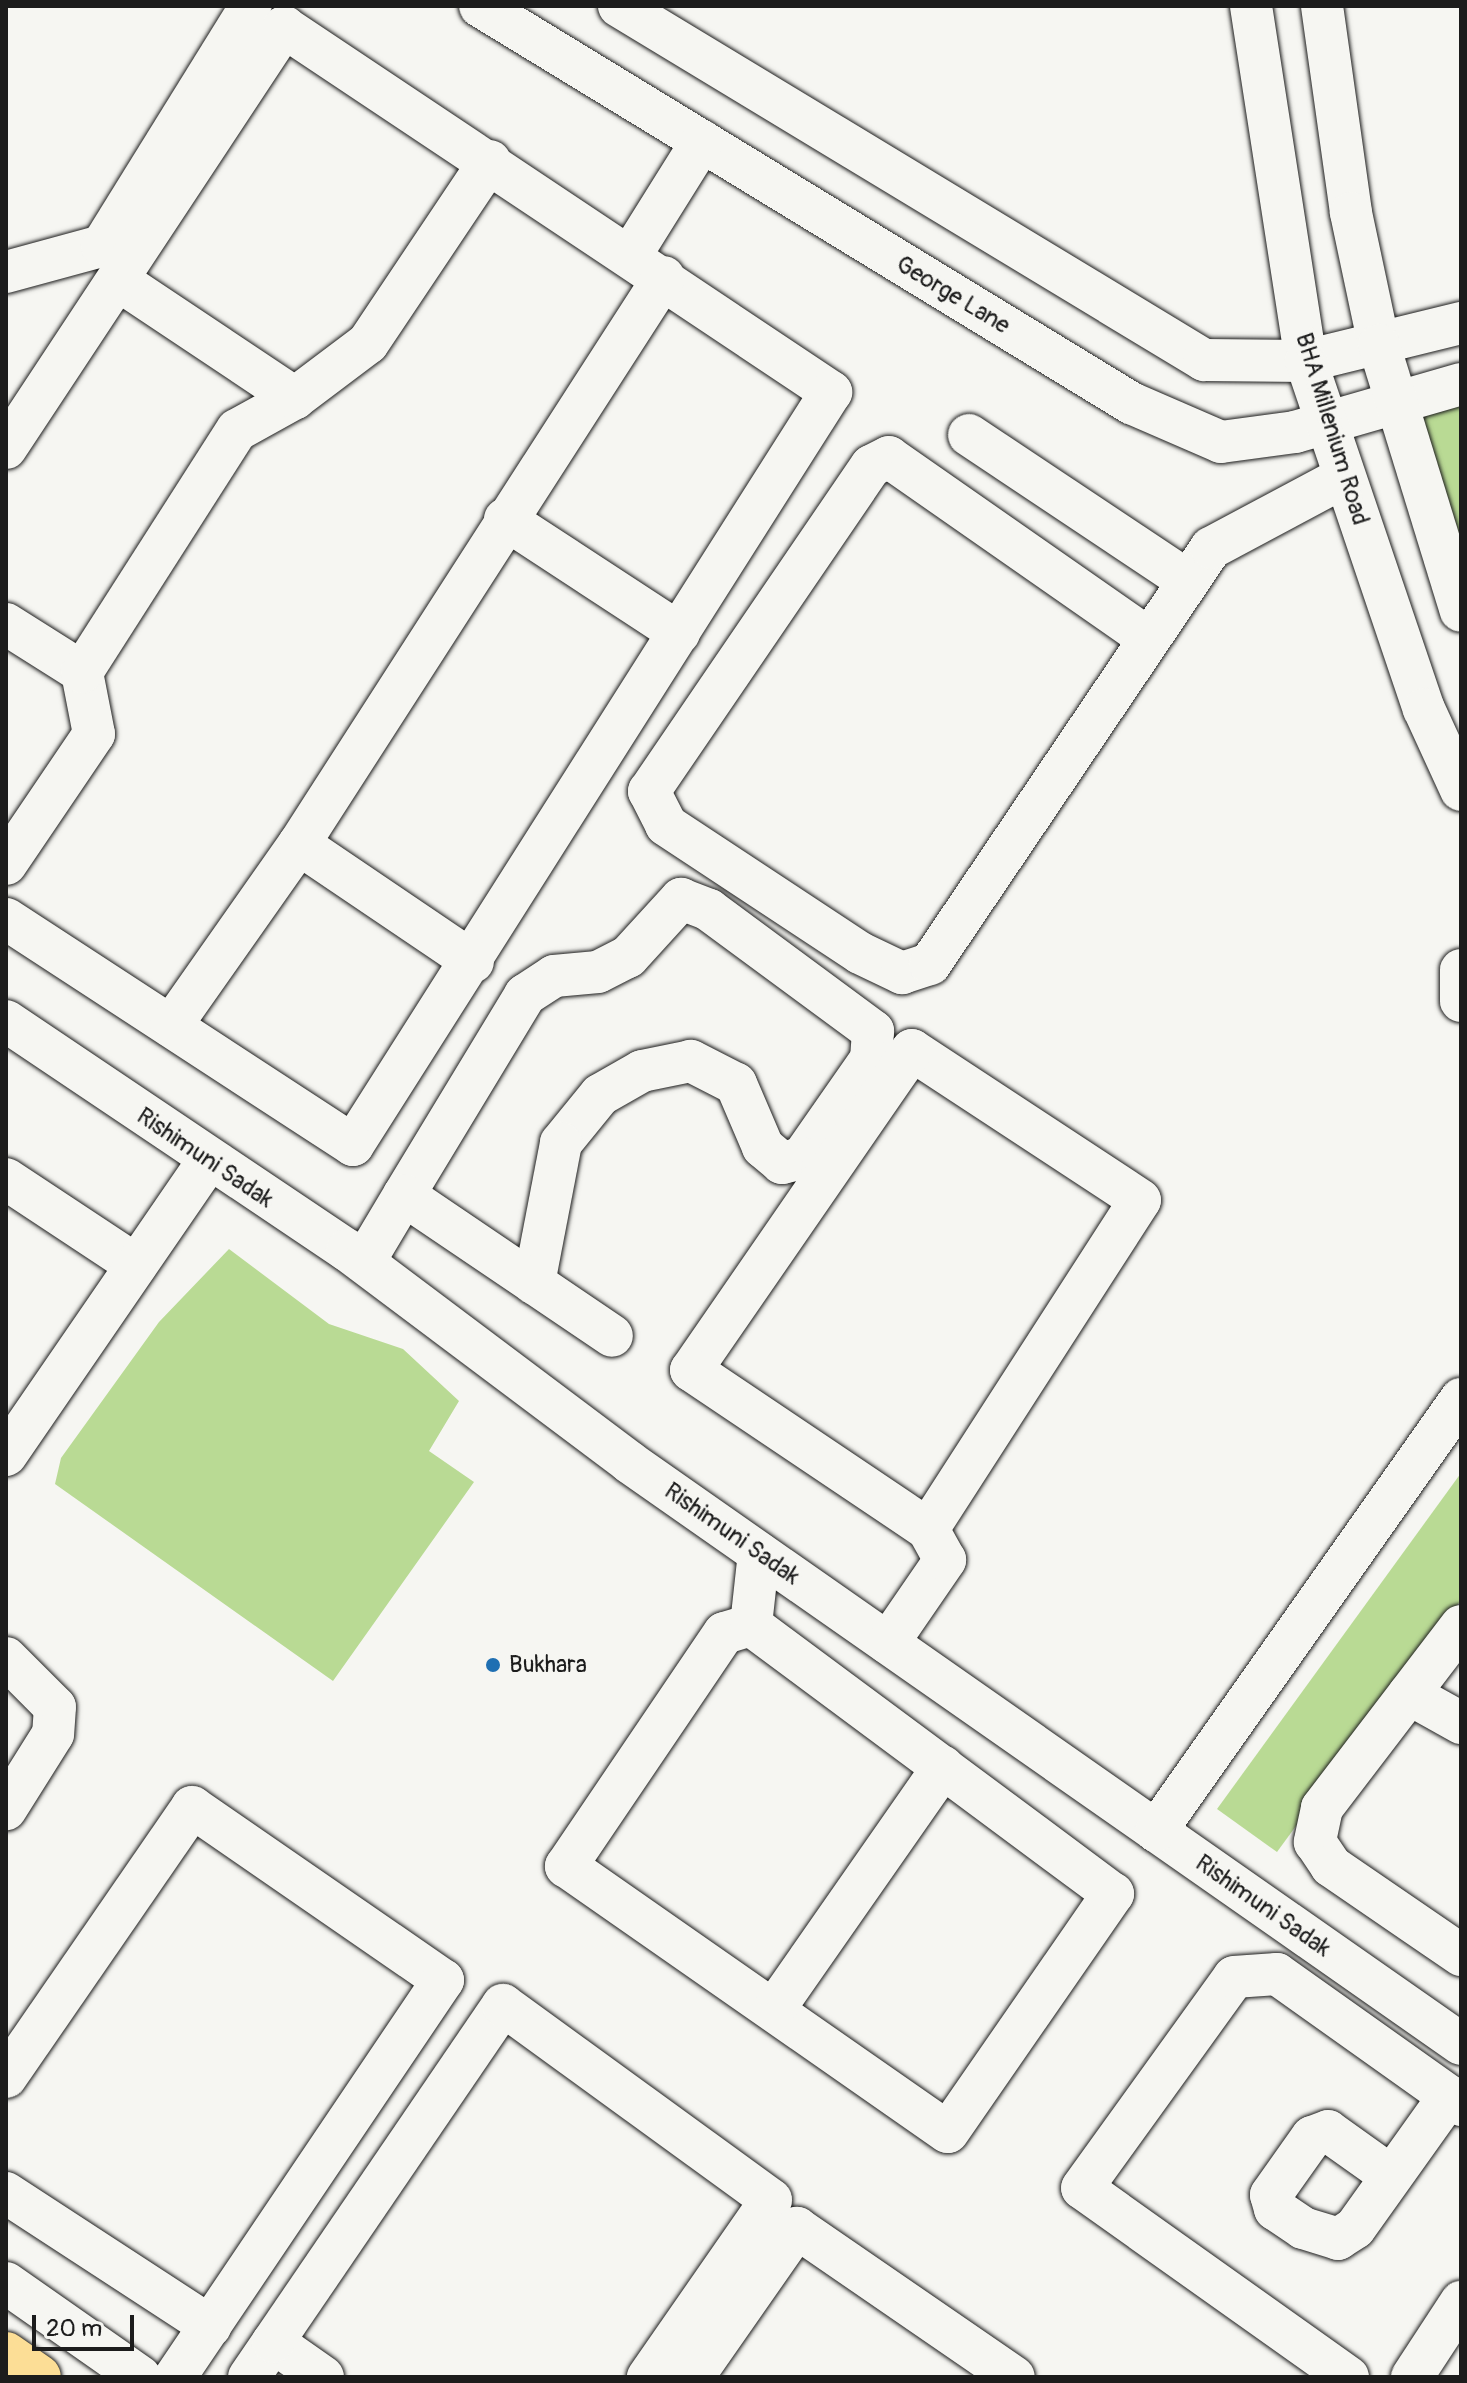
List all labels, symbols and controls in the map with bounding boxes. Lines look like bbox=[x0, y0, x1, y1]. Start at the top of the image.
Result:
street label: George Lane bbox=[891, 250, 1015, 340]
street label: BHA Millenium Road bbox=[1289, 329, 1375, 529]
street label: Rishimuni Sadak bbox=[131, 1102, 279, 1214]
street label: Rishimuni Sadak bbox=[659, 1477, 805, 1591]
place label: Bukhara bbox=[509, 1651, 587, 1679]
marker: Bukhara bbox=[484, 1656, 502, 1674]
street label: Rishimuni Sadak bbox=[1190, 1849, 1336, 1963]
scale bar bbox=[36, 2299, 138, 2349]
text: 20 m bbox=[46, 2314, 102, 2343]

